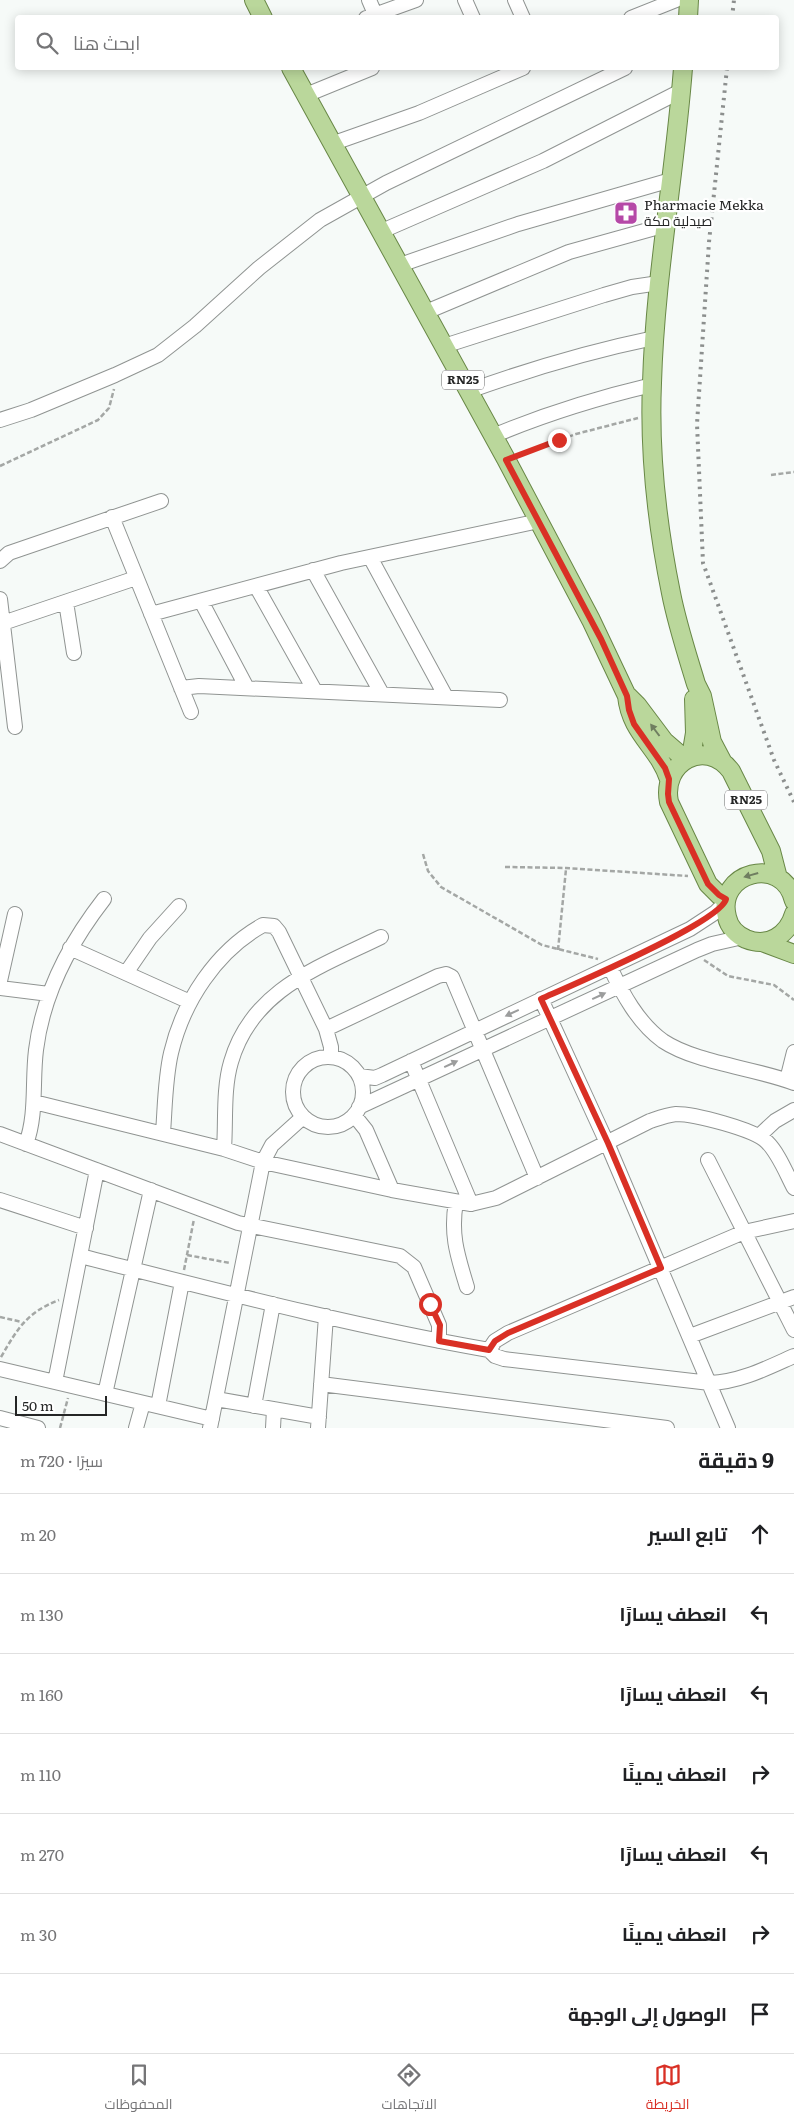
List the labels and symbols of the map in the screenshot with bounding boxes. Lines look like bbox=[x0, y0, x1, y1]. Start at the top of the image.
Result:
place label: Pharmacie Mekka صيدلية مكة bbox=[644, 194, 764, 230]
pharmacy icon: Pharmacie Mekka صيدلية مكة bbox=[613, 200, 639, 226]
road number: RN25 bbox=[442, 370, 484, 390]
route end bbox=[548, 429, 571, 452]
one-way arrow bbox=[649, 723, 660, 736]
road number: RN25 bbox=[725, 790, 767, 810]
one-way arrow bbox=[743, 872, 758, 880]
one-way arrow bbox=[591, 991, 606, 1000]
one-way arrow bbox=[505, 1009, 519, 1017]
one-way arrow bbox=[444, 1060, 458, 1068]
route start bbox=[419, 1293, 442, 1316]
scale bar bbox=[15, 1393, 108, 1416]

